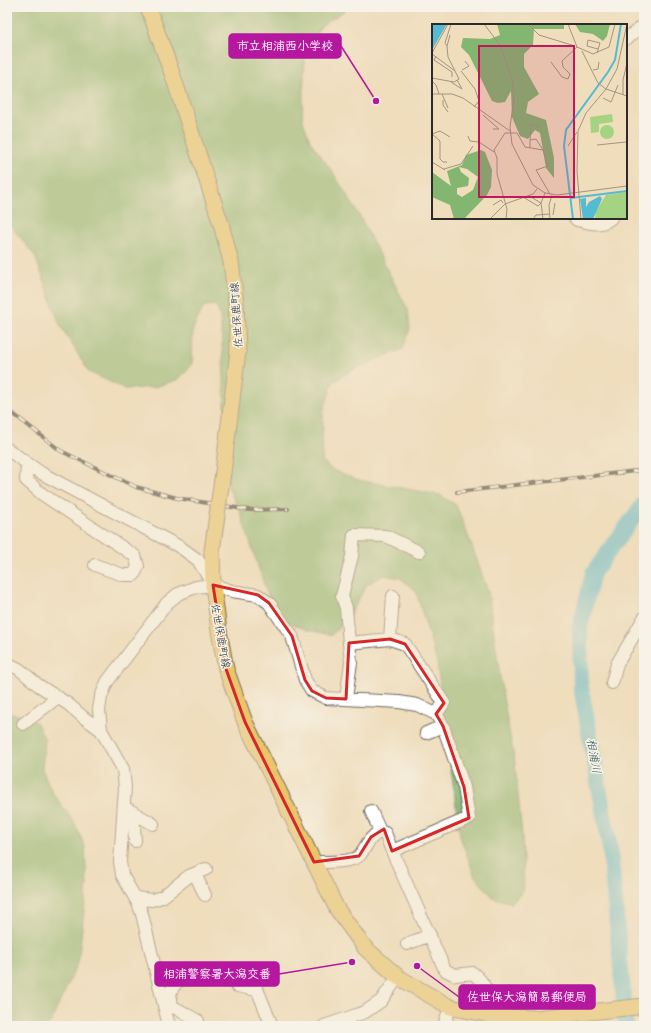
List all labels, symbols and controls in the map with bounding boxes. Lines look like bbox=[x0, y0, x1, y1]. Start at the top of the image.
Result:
inset map bbox=[432, 24, 627, 219]
callout: 市立相浦西小学校 bbox=[229, 34, 341, 58]
text: 市立相浦西小学校 bbox=[237, 38, 333, 53]
street label: 佐世保鹿町線 bbox=[227, 282, 245, 348]
street label: 佐世保鹿町線 bbox=[208, 602, 234, 670]
water label: 相浦川 bbox=[584, 737, 605, 775]
callout: 相浦警察署大潟交番 bbox=[155, 962, 279, 986]
text: 相浦警察署大潟交番 bbox=[163, 966, 271, 981]
callout: 佐世保大潟簡易郵便局 bbox=[459, 985, 595, 1009]
text: 佐世保大潟簡易郵便局 bbox=[467, 989, 587, 1004]

